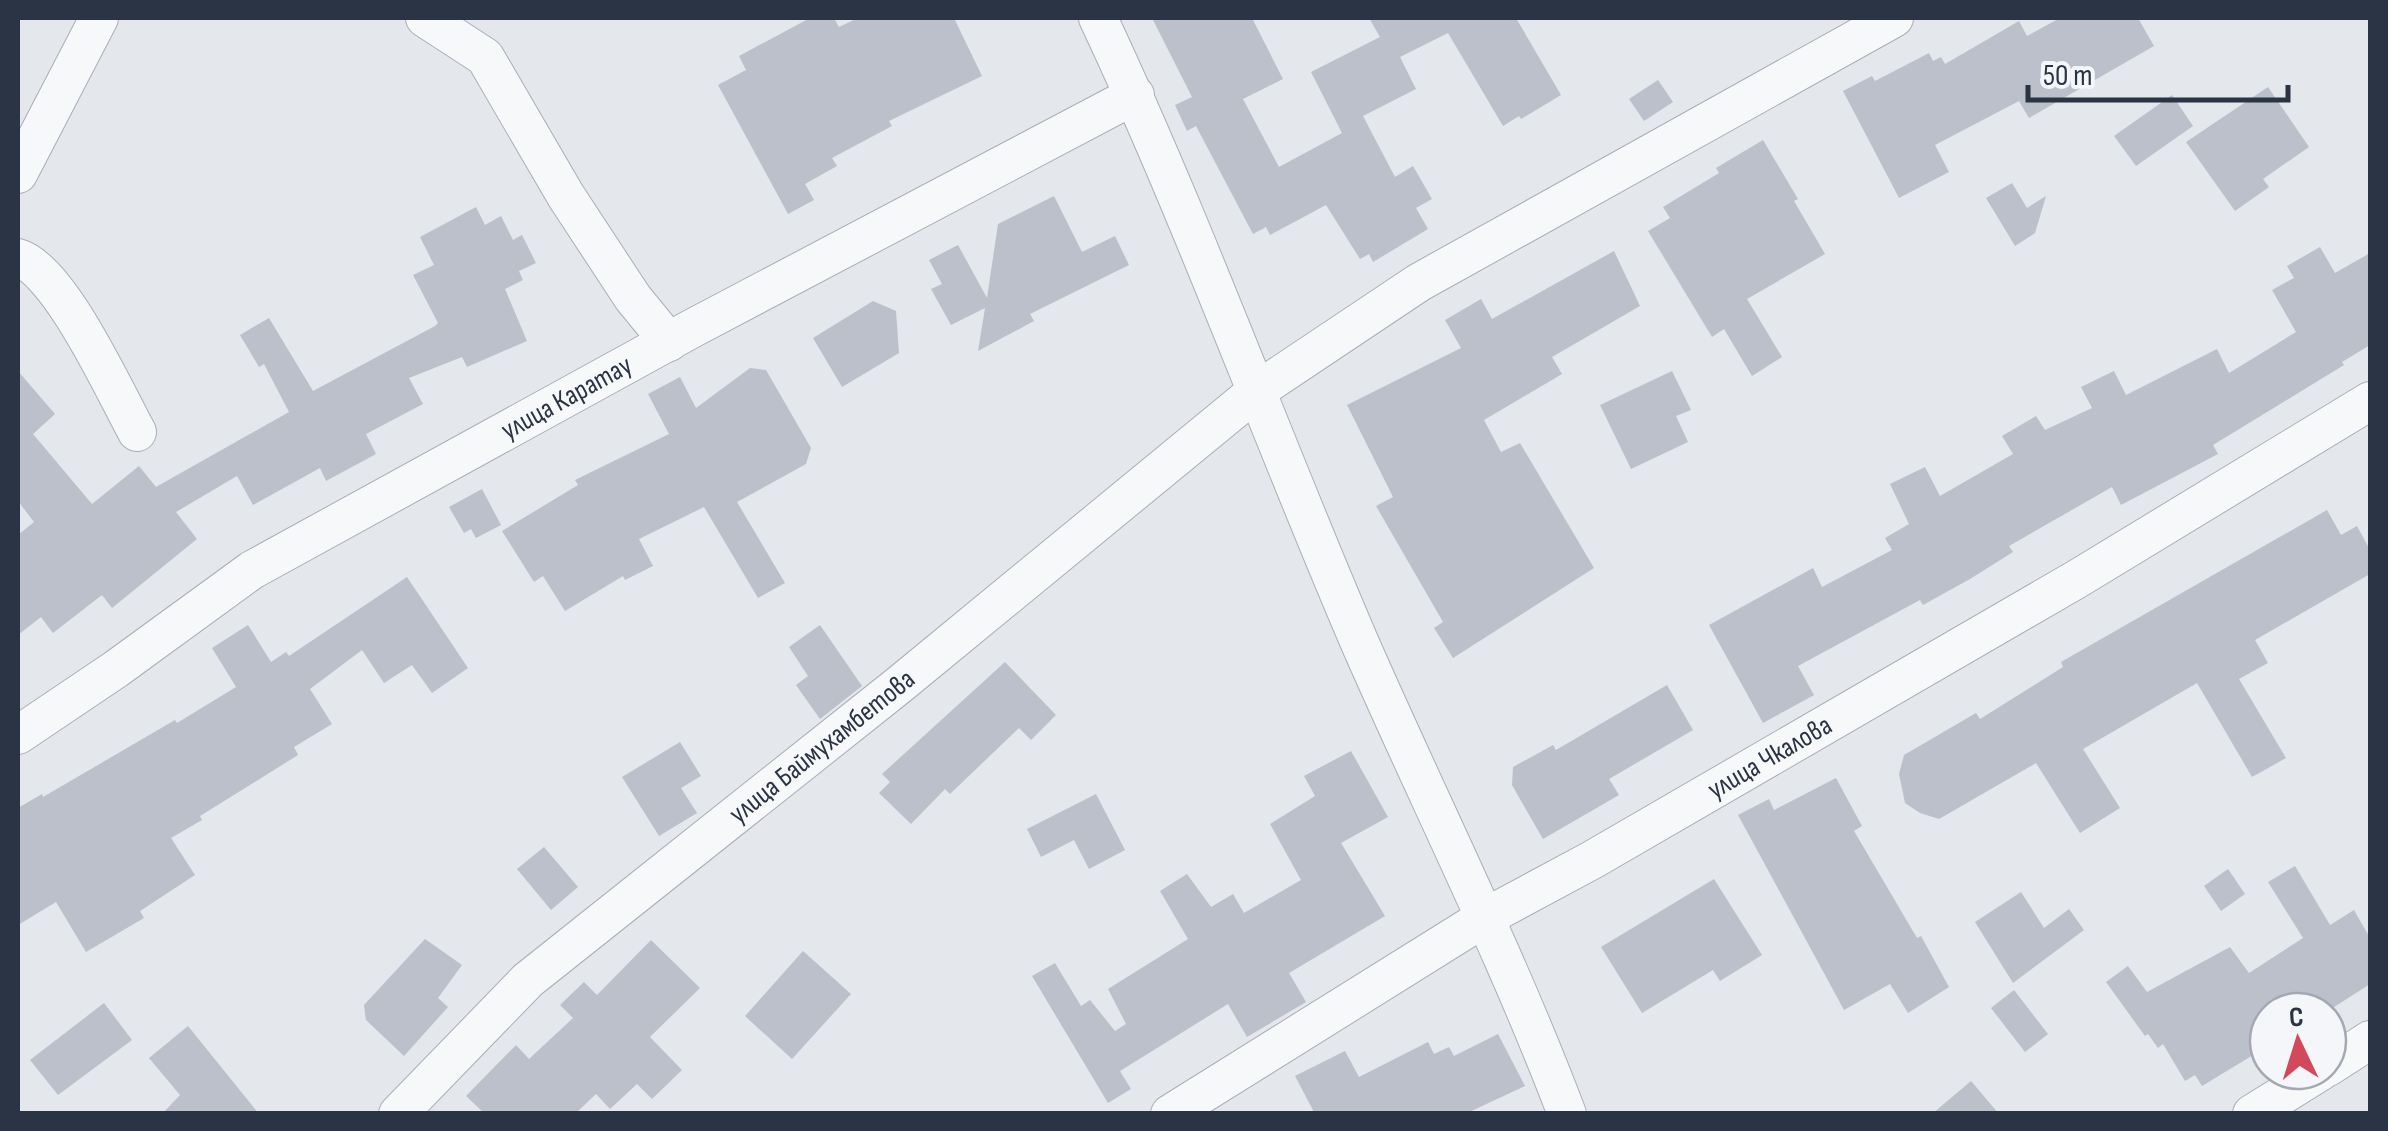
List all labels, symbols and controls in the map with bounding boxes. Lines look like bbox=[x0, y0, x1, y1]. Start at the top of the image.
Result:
scale bar bbox=[2028, 40, 2288, 102]
text: 50 m bbox=[2043, 58, 2092, 94]
street label: улица Каратау bbox=[495, 348, 638, 447]
street label: улица Баймухамбетова bbox=[722, 663, 921, 830]
street label: улица Чкалова bbox=[1702, 708, 1838, 806]
north arrow bbox=[2248, 991, 2348, 1091]
text: С bbox=[2288, 1001, 2305, 1035]

